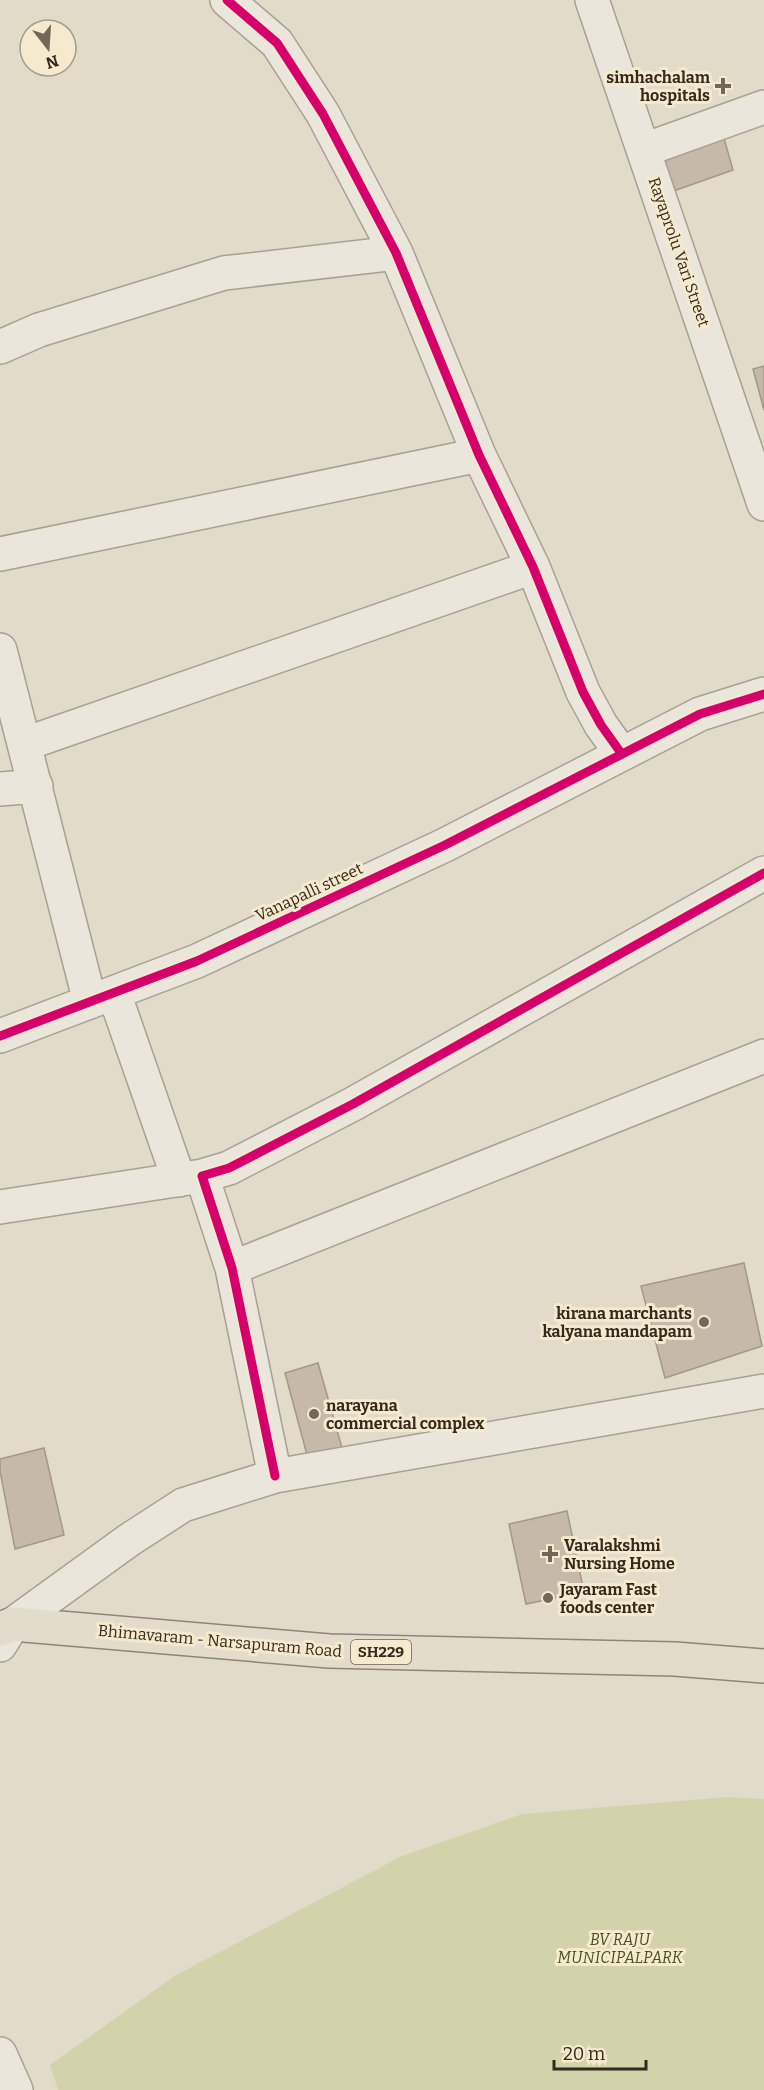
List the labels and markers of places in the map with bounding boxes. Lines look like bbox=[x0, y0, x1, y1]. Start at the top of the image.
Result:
place label: simhachalam hospitals bbox=[606, 68, 711, 105]
marker: simhachalam hospitals bbox=[714, 77, 732, 95]
place label: kirana marchants kalyana mandapam bbox=[542, 1304, 693, 1341]
marker: kirana marchants kalyana mandapam bbox=[697, 1315, 711, 1329]
place label: narayana commercial complex bbox=[326, 1396, 484, 1433]
marker: narayana commercial complex bbox=[307, 1407, 321, 1421]
place label: Varalakshmi Nursing Home bbox=[564, 1536, 675, 1573]
marker: Varalakshmi Nursing Home bbox=[541, 1545, 559, 1563]
place label: Jayaram Fast foods center bbox=[559, 1580, 658, 1617]
marker: Jayaram Fast foods center bbox=[541, 1591, 555, 1605]

